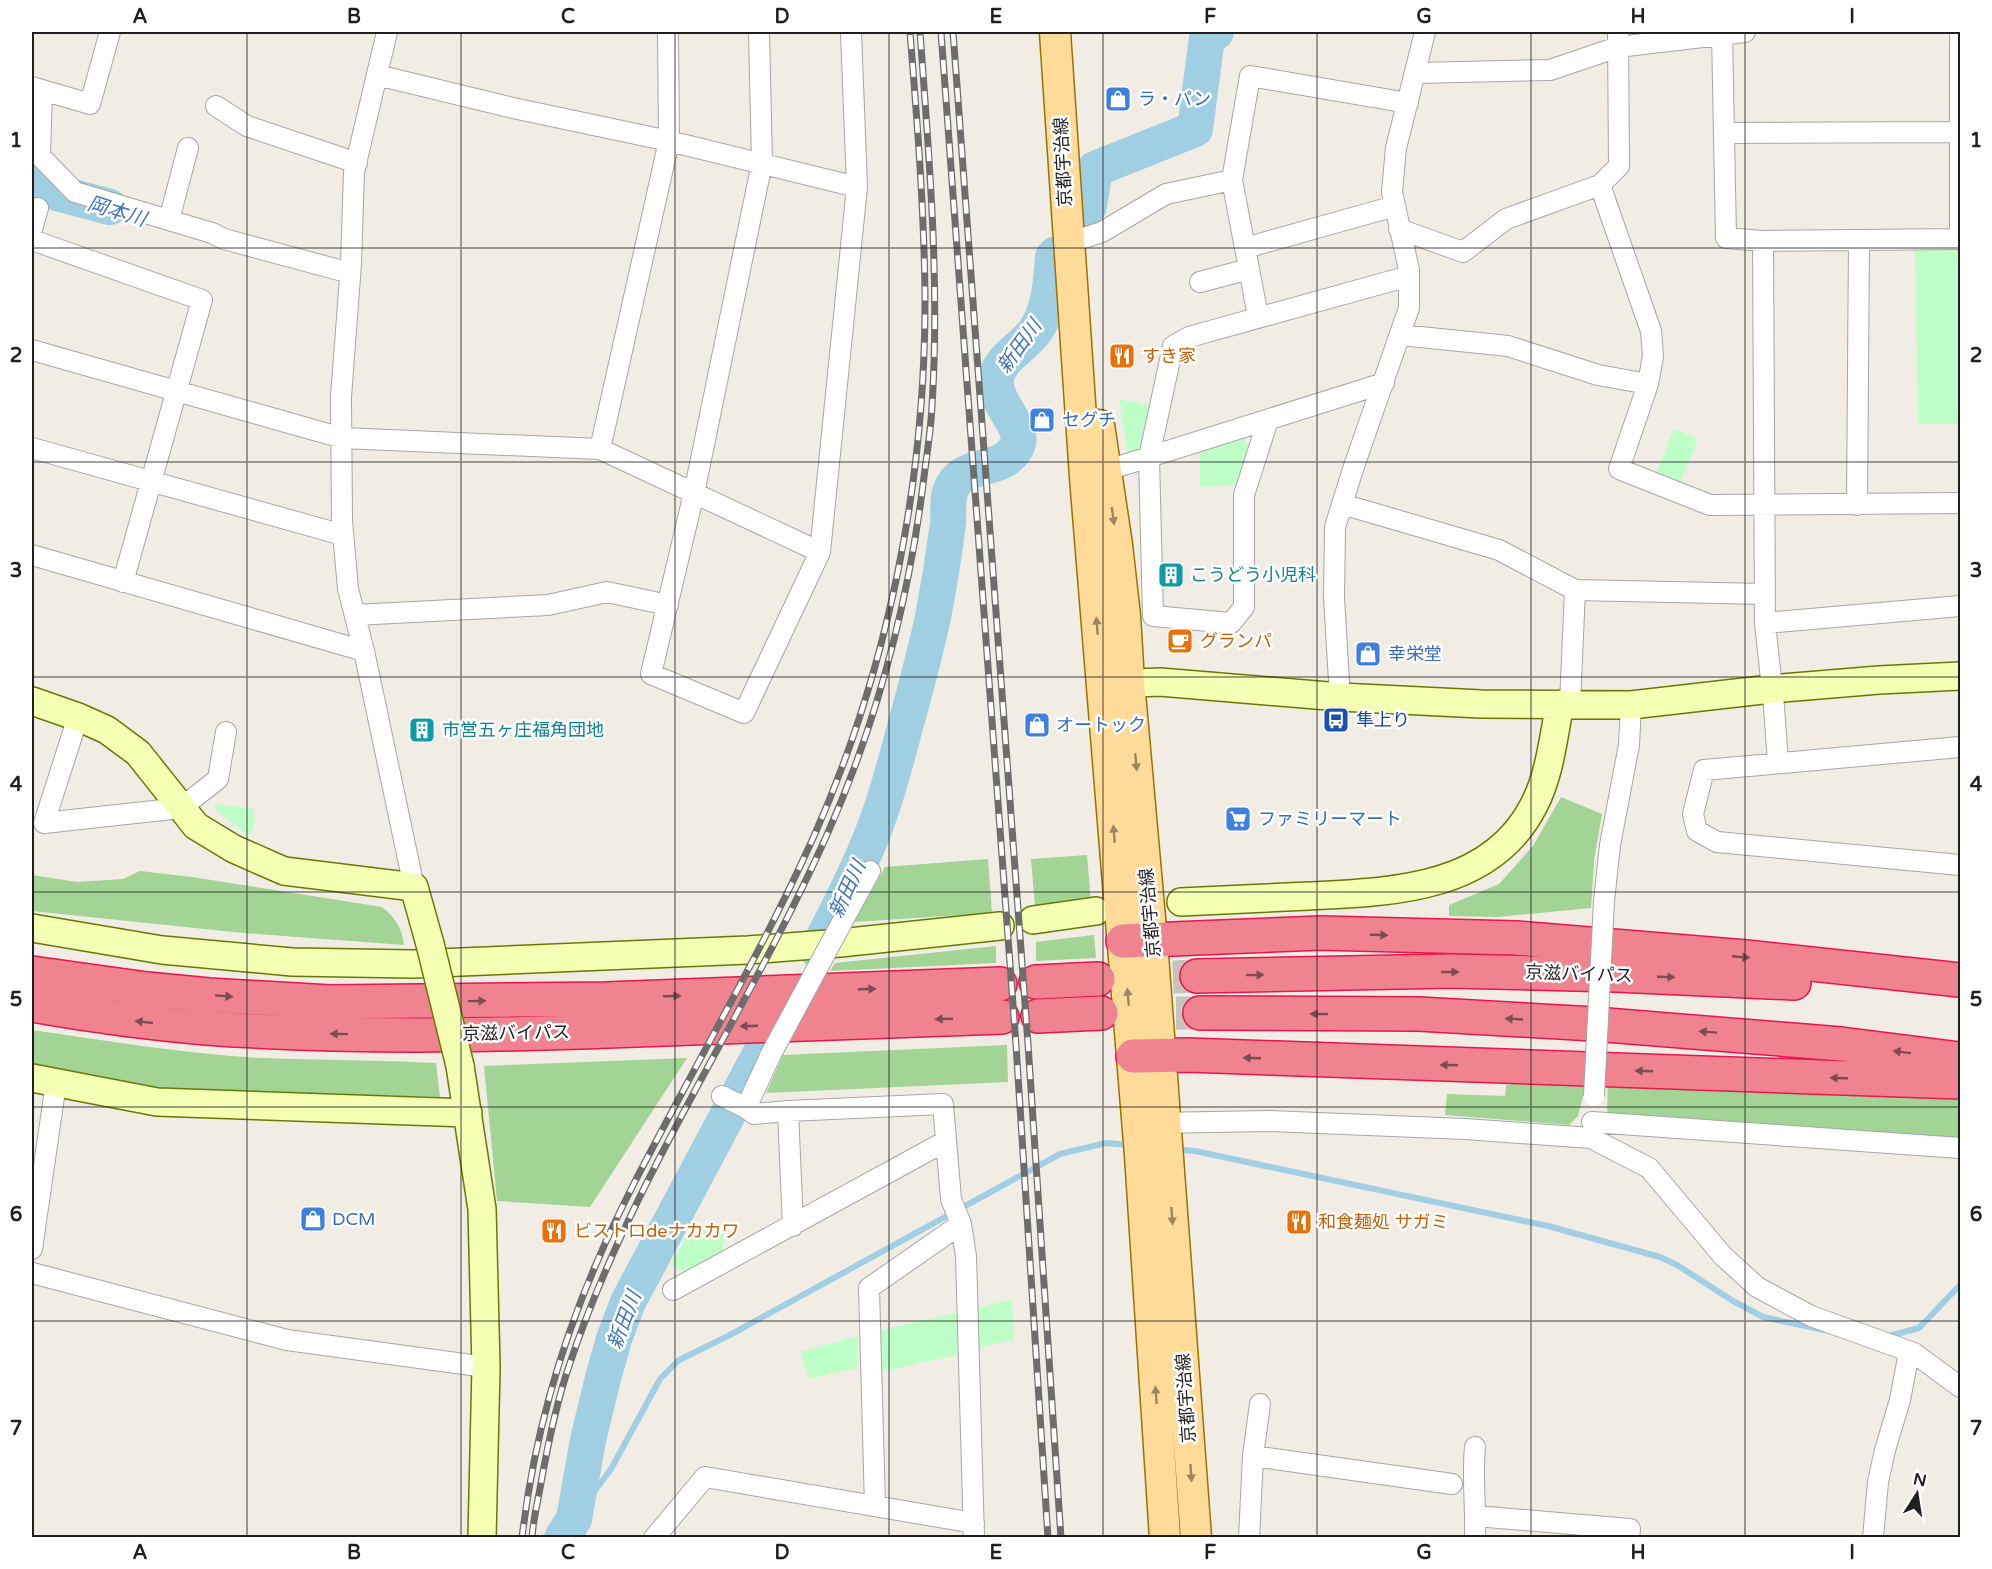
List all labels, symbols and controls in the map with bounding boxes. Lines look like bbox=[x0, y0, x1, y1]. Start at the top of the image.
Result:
text: A bbox=[133, 5, 148, 29]
text: B bbox=[347, 5, 361, 29]
text: C bbox=[561, 5, 575, 29]
text: D bbox=[774, 5, 790, 29]
text: E bbox=[990, 5, 1003, 29]
text: F bbox=[1204, 5, 1216, 29]
text: G bbox=[1416, 5, 1432, 29]
text: H bbox=[1630, 5, 1646, 29]
text: I bbox=[1849, 5, 1855, 29]
shop icon: ラ・パン bbox=[1103, 84, 1133, 114]
place label: ラ・パン bbox=[1138, 88, 1211, 110]
street label: 京都宇治線 bbox=[1050, 116, 1076, 208]
text: 1 bbox=[10, 129, 22, 153]
text: 1 bbox=[1970, 129, 1982, 153]
water label: 岡本川 bbox=[85, 192, 151, 233]
water label: 新田川 bbox=[992, 314, 1048, 378]
restaurant icon: すき家 bbox=[1107, 341, 1137, 371]
text: 2 bbox=[10, 344, 22, 368]
text: 2 bbox=[1970, 344, 1982, 368]
place label: すき家 bbox=[1142, 345, 1196, 367]
shop icon: セグチ bbox=[1027, 405, 1057, 435]
place label: セグチ bbox=[1062, 409, 1116, 431]
one-way arrow bbox=[1108, 506, 1117, 525]
text: 3 bbox=[10, 559, 22, 583]
text: 3 bbox=[1970, 559, 1982, 583]
building icon: こうどう小児科 bbox=[1156, 560, 1186, 590]
place label: こうどう小児科 bbox=[1190, 564, 1316, 586]
one-way arrow bbox=[1092, 617, 1102, 636]
cafe icon: グランパ bbox=[1165, 626, 1195, 656]
place label: グランパ bbox=[1200, 630, 1272, 652]
shop icon: 幸栄堂 bbox=[1353, 639, 1383, 669]
place label: 幸栄堂 bbox=[1388, 643, 1442, 665]
bus stop icon: 隼上り bbox=[1321, 705, 1351, 735]
place label: 隼上り bbox=[1356, 709, 1410, 731]
shop icon: オートック bbox=[1022, 710, 1052, 740]
place label: オートック bbox=[1056, 714, 1146, 736]
building icon: 市営五ヶ庄福角団地 bbox=[407, 715, 437, 745]
place label: 市営五ヶ庄福角団地 bbox=[442, 719, 604, 741]
one-way arrow bbox=[1131, 752, 1141, 771]
text: 4 bbox=[10, 773, 23, 797]
text: 4 bbox=[1970, 773, 1983, 797]
supermarket icon: ファミリーマート bbox=[1223, 804, 1253, 834]
place label: ファミリーマート bbox=[1258, 808, 1402, 830]
one-way arrow bbox=[1109, 824, 1119, 843]
water label: 新田川 bbox=[824, 855, 872, 922]
street label: 京都宇治線 bbox=[1135, 867, 1165, 959]
one-way arrow bbox=[1370, 930, 1389, 940]
one-way arrow bbox=[1732, 952, 1751, 962]
street label: 京滋バイパス bbox=[1525, 961, 1633, 987]
one-way arrow bbox=[1441, 967, 1460, 976]
one-way arrow bbox=[1246, 970, 1265, 980]
one-way arrow bbox=[1656, 972, 1675, 981]
one-way arrow bbox=[857, 985, 876, 994]
one-way arrow bbox=[1123, 987, 1133, 1006]
text: 5 bbox=[10, 988, 22, 1012]
text: 5 bbox=[1970, 988, 1982, 1012]
one-way arrow bbox=[215, 991, 234, 1001]
one-way arrow bbox=[662, 992, 681, 1001]
one-way arrow bbox=[467, 996, 486, 1006]
one-way arrow bbox=[1310, 1009, 1329, 1019]
one-way arrow bbox=[934, 1015, 953, 1024]
one-way arrow bbox=[1504, 1015, 1523, 1024]
one-way arrow bbox=[135, 1017, 154, 1027]
street label: 京滋バイパス bbox=[462, 1021, 570, 1045]
one-way arrow bbox=[739, 1022, 758, 1031]
one-way arrow bbox=[1699, 1028, 1718, 1037]
one-way arrow bbox=[329, 1029, 348, 1038]
one-way arrow bbox=[1893, 1047, 1912, 1057]
one-way arrow bbox=[1242, 1053, 1261, 1062]
one-way arrow bbox=[1440, 1060, 1459, 1070]
one-way arrow bbox=[1635, 1067, 1654, 1076]
one-way arrow bbox=[1830, 1073, 1849, 1083]
text: 6 bbox=[10, 1203, 22, 1227]
text: 6 bbox=[1970, 1203, 1982, 1227]
shop icon: DCM bbox=[298, 1204, 328, 1234]
one-way arrow bbox=[1167, 1206, 1177, 1225]
restaurant icon: 和食麺処 サガミ bbox=[1284, 1207, 1314, 1237]
place label: DCM bbox=[332, 1208, 375, 1230]
place label: 和食麺処 サガミ bbox=[1318, 1211, 1449, 1233]
restaurant icon: ビストロdeナカカワ bbox=[539, 1216, 569, 1246]
place label: ビストロdeナカカワ bbox=[574, 1220, 740, 1242]
water label: 新田川 bbox=[603, 1286, 648, 1353]
street label: 京都宇治線 bbox=[1172, 1352, 1200, 1444]
one-way arrow bbox=[1151, 1386, 1160, 1405]
text: 7 bbox=[10, 1417, 22, 1441]
text: 7 bbox=[1970, 1417, 1982, 1441]
one-way arrow bbox=[1187, 1463, 1196, 1482]
north arrow bbox=[1887, 1464, 1947, 1524]
text: N bbox=[1912, 1469, 1928, 1491]
text: A bbox=[133, 1541, 148, 1565]
text: B bbox=[347, 1541, 361, 1565]
text: C bbox=[561, 1541, 575, 1565]
text: D bbox=[774, 1541, 790, 1565]
text: E bbox=[990, 1541, 1003, 1565]
text: F bbox=[1204, 1541, 1216, 1565]
text: G bbox=[1416, 1541, 1432, 1565]
text: H bbox=[1630, 1541, 1646, 1565]
text: I bbox=[1849, 1541, 1855, 1565]

